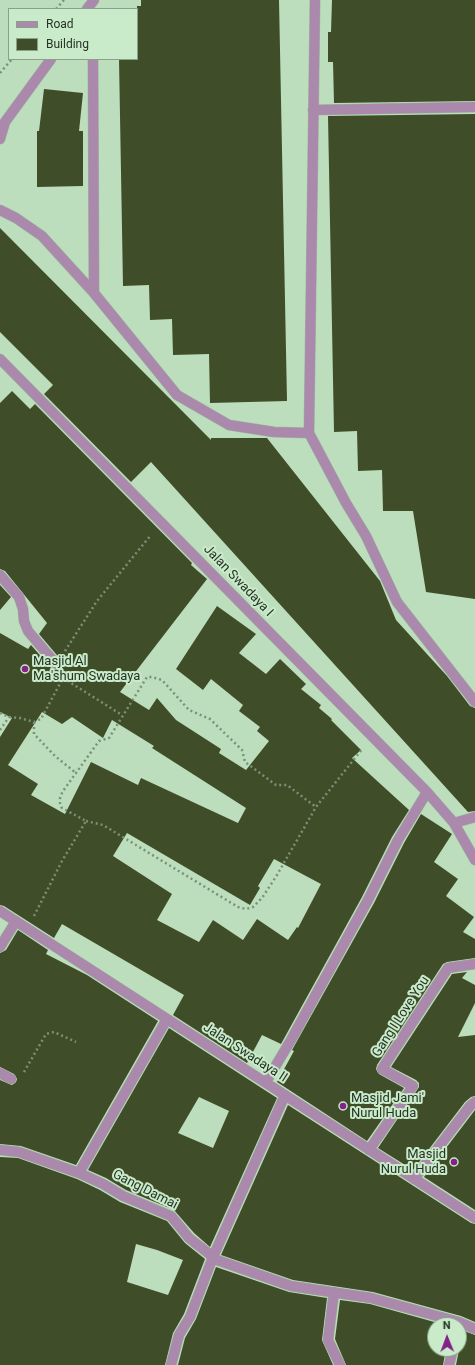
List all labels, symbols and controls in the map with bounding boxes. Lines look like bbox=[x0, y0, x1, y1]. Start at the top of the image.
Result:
legend bbox=[8, 8, 138, 60]
text: Road bbox=[46, 17, 74, 31]
text: Building bbox=[46, 37, 89, 51]
street label: Jalan Swadaya I bbox=[200, 542, 276, 620]
place label: Masjid Al Ma'shum Swadaya bbox=[33, 654, 140, 685]
marker: Masjid Al Ma'shum Swadaya bbox=[20, 664, 30, 674]
street label: Gang I Love You bbox=[369, 974, 433, 1060]
street label: Jalan Swadaya II bbox=[200, 1020, 290, 1086]
place label: Masjid Jami' Nurul Huda bbox=[351, 1091, 424, 1122]
marker: Masjid Jami' Nurul Huda bbox=[338, 1101, 348, 1111]
place label: Masjid Nurul Huda bbox=[381, 1147, 446, 1178]
marker: Masjid Nurul Huda bbox=[449, 1157, 459, 1167]
street label: Gang Damai bbox=[110, 1167, 180, 1213]
north arrow bbox=[427, 1317, 467, 1357]
text: N bbox=[443, 1319, 451, 1332]

